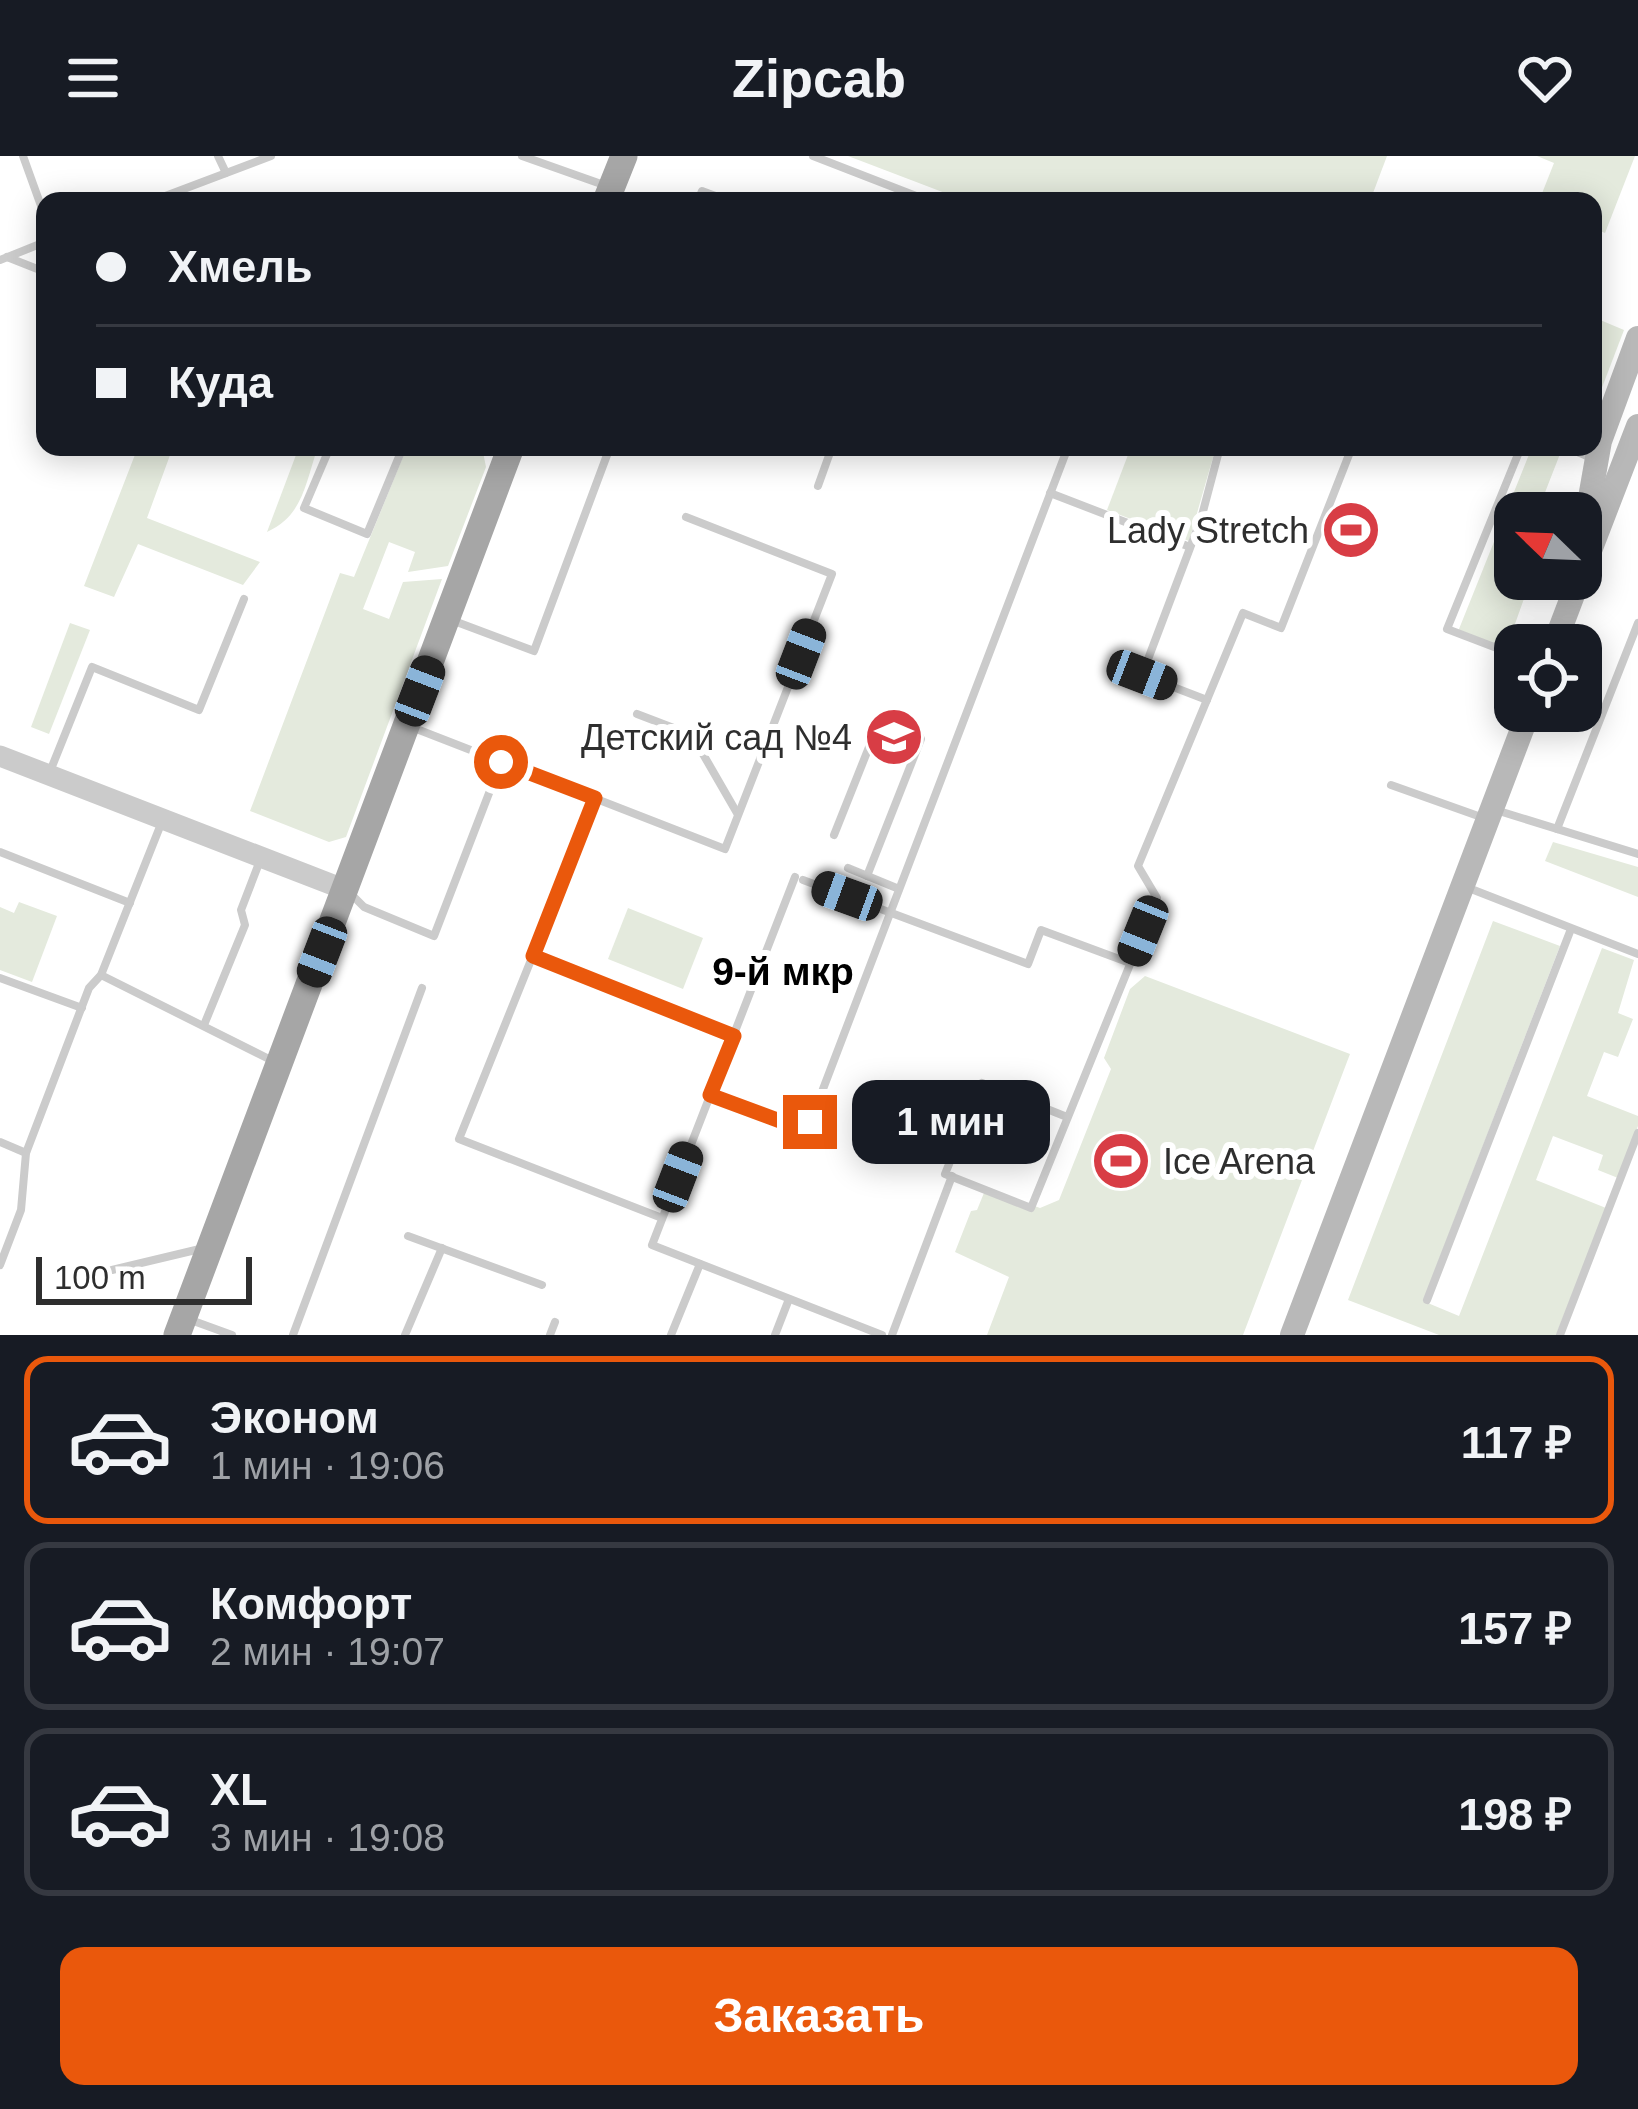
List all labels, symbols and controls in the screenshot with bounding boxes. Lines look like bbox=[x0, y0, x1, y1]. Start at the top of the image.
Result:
icon: menu bbox=[60, 45, 126, 111]
icon: heart bbox=[1512, 45, 1578, 111]
text: Zipcab bbox=[732, 48, 906, 108]
text: Хмель bbox=[168, 241, 313, 292]
text: Куда bbox=[168, 357, 273, 408]
north arrow bbox=[1494, 492, 1602, 600]
map controls bbox=[1494, 492, 1602, 732]
sports icon: Lady Stretch bbox=[1320, 499, 1382, 561]
place label: Lady Stretch bbox=[1107, 510, 1309, 551]
car bbox=[771, 614, 831, 694]
button: locate bbox=[1494, 624, 1602, 732]
car bbox=[1102, 645, 1182, 705]
car bbox=[390, 651, 450, 731]
school or university icon: Детский сад №4 bbox=[863, 706, 925, 768]
place label: Детский сад №4 bbox=[581, 717, 852, 758]
route start bbox=[474, 735, 528, 789]
car bbox=[807, 867, 887, 925]
car bbox=[1113, 891, 1173, 971]
car bbox=[292, 912, 352, 992]
district label: 9-й мкр bbox=[712, 950, 854, 993]
callout: 1 мин bbox=[852, 1080, 1050, 1164]
route end bbox=[783, 1095, 837, 1149]
text: 1 мин bbox=[897, 1100, 1005, 1143]
sports icon: Ice Arena bbox=[1090, 1130, 1152, 1192]
car bbox=[648, 1137, 708, 1217]
place label: Ice Arena bbox=[1163, 1141, 1316, 1182]
scale bar bbox=[36, 1251, 252, 1304]
text: 100 m bbox=[54, 1259, 146, 1296]
icon: car bbox=[66, 1386, 174, 1494]
text: Эконом bbox=[210, 1392, 379, 1443]
text: 117 ₽ bbox=[1461, 1417, 1572, 1468]
text: 1 мин · 19:06 bbox=[210, 1444, 445, 1487]
icon: car bbox=[66, 1572, 174, 1680]
text: Комфорт bbox=[210, 1578, 412, 1629]
text: 157 ₽ bbox=[1458, 1603, 1572, 1654]
text: 2 мин · 19:07 bbox=[210, 1630, 445, 1673]
icon: car bbox=[66, 1758, 174, 1866]
text: XL bbox=[210, 1764, 268, 1815]
text: 198 ₽ bbox=[1458, 1789, 1572, 1840]
text: 3 мин · 19:08 bbox=[210, 1816, 445, 1859]
button: Заказать bbox=[60, 1947, 1578, 2085]

